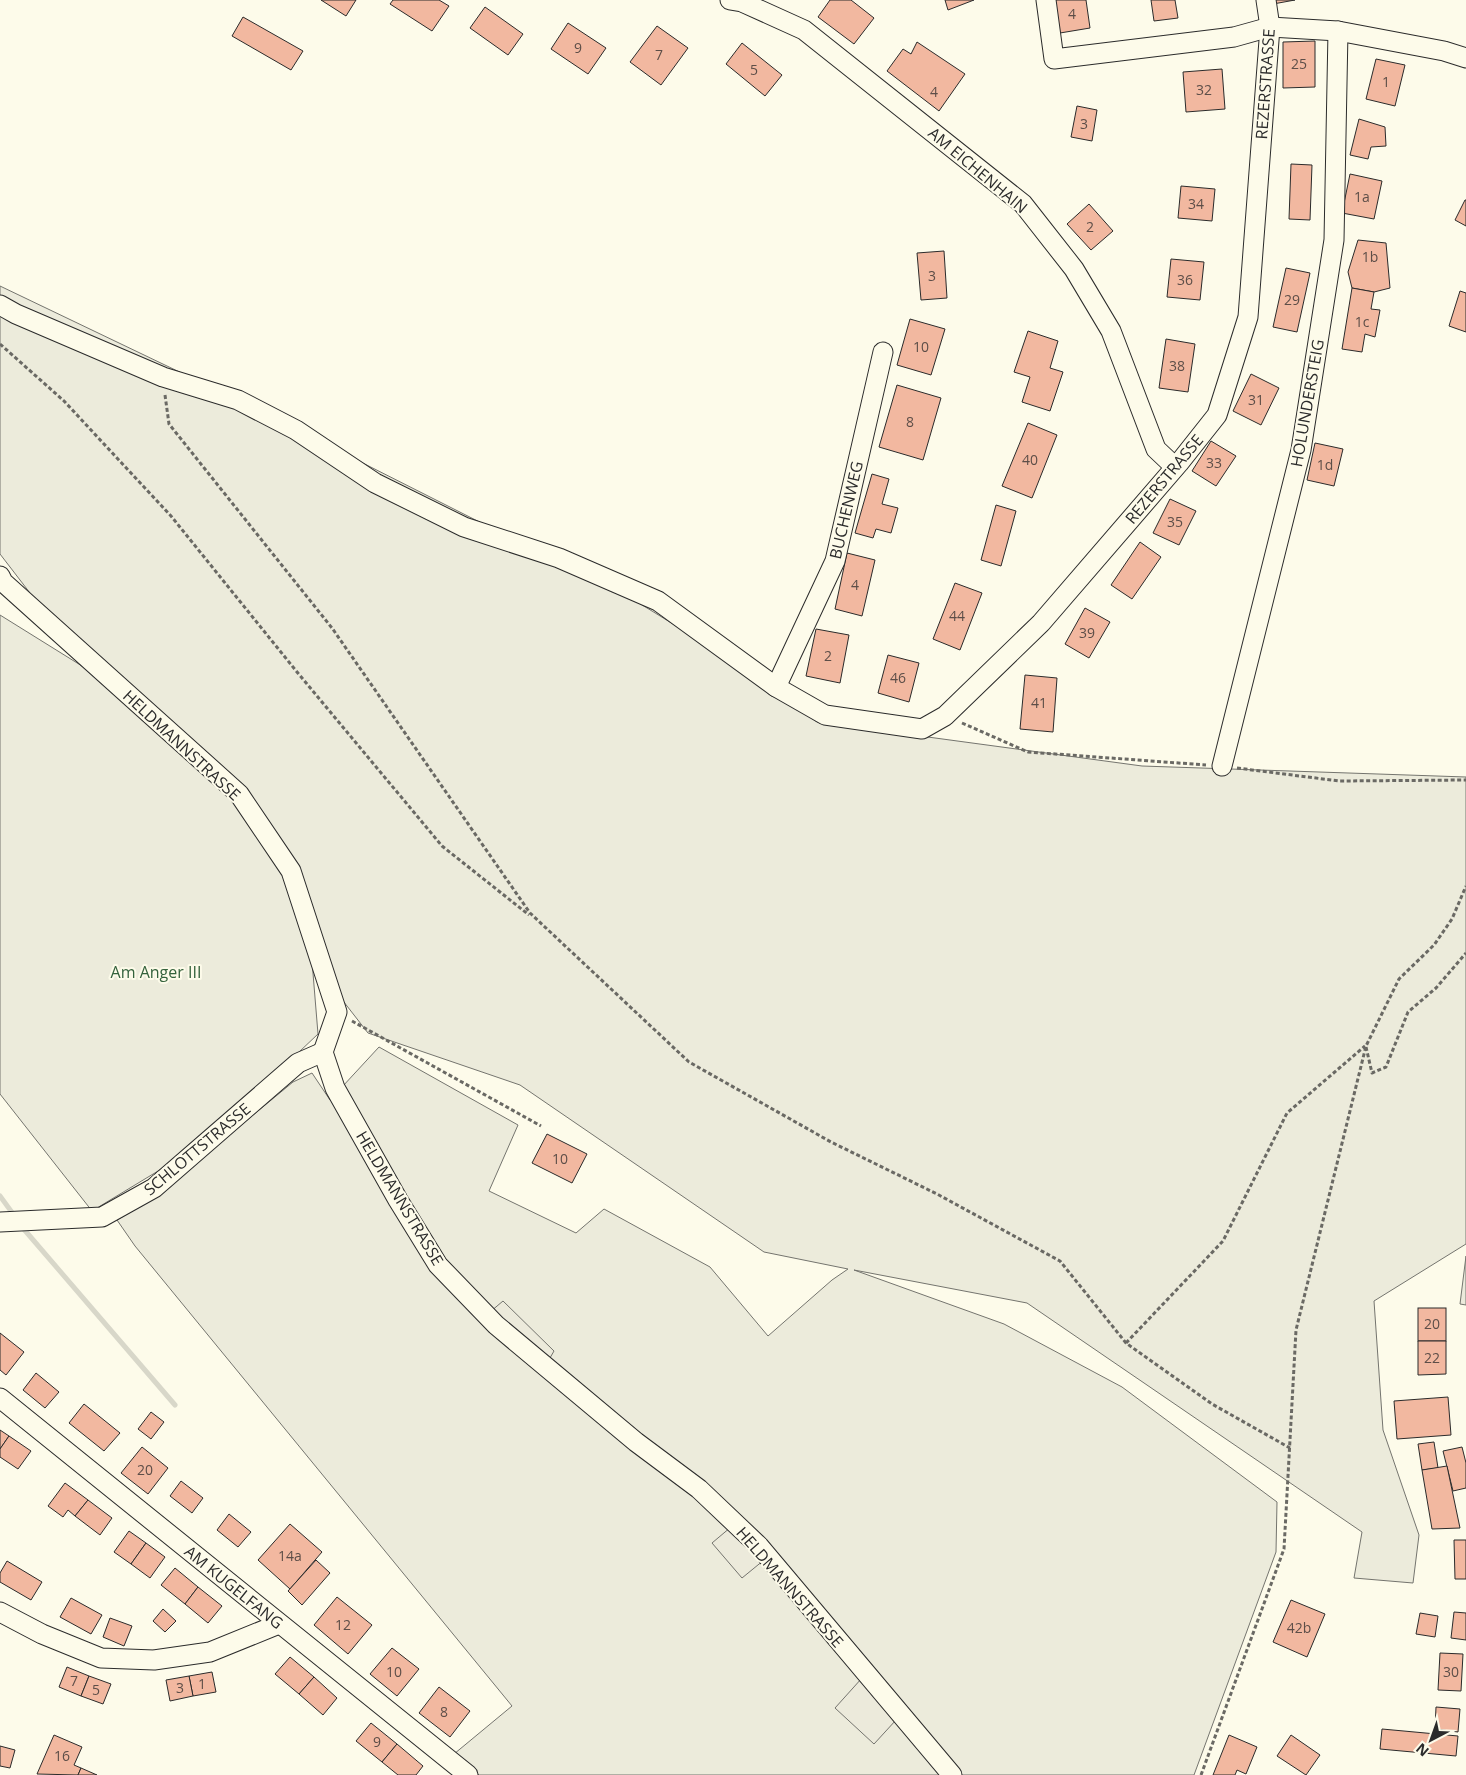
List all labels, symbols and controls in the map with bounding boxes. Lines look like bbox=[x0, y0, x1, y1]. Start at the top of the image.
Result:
house number: 4 bbox=[1068, 4, 1076, 23]
street label: REZERSTRASSE bbox=[1250, 28, 1280, 140]
house number: 9 bbox=[574, 38, 582, 57]
house number: 7 bbox=[655, 45, 663, 64]
house number: 25 bbox=[1291, 54, 1307, 73]
house number: 5 bbox=[750, 60, 758, 79]
house number: 1 bbox=[1382, 72, 1390, 91]
house number: 32 bbox=[1196, 80, 1212, 99]
house number: 4 bbox=[930, 82, 938, 101]
house number: 3 bbox=[1080, 114, 1088, 133]
street label: AM EICHENHAIN bbox=[924, 122, 1032, 218]
house number: 1a bbox=[1354, 187, 1370, 206]
house number: 34 bbox=[1188, 194, 1204, 213]
house number: 2 bbox=[1086, 217, 1094, 236]
house number: 1b bbox=[1362, 247, 1378, 266]
house number: 3 bbox=[928, 266, 936, 285]
house number: 36 bbox=[1177, 270, 1193, 289]
house number: 29 bbox=[1284, 290, 1300, 309]
house number: 1c bbox=[1355, 312, 1370, 331]
house number: 10 bbox=[913, 337, 929, 356]
street label: HOLUNDERSTEIG bbox=[1285, 337, 1329, 469]
house number: 38 bbox=[1169, 356, 1185, 375]
house number: 31 bbox=[1248, 390, 1264, 409]
house number: 8 bbox=[906, 412, 914, 431]
street label: REZERSTRASSE bbox=[1120, 430, 1208, 528]
house number: 40 bbox=[1022, 450, 1038, 469]
house number: 33 bbox=[1206, 453, 1222, 472]
house number: 1d bbox=[1317, 455, 1333, 474]
street label: BUCHENWEG bbox=[824, 459, 868, 561]
house number: 35 bbox=[1167, 512, 1183, 531]
house number: 4 bbox=[851, 575, 859, 594]
house number: 44 bbox=[949, 606, 965, 625]
house number: 39 bbox=[1079, 623, 1095, 642]
house number: 2 bbox=[824, 646, 832, 665]
house number: 46 bbox=[890, 668, 906, 687]
street label: HELDMANNSTRASSE bbox=[118, 685, 246, 805]
house number: 41 bbox=[1031, 693, 1047, 712]
park label: Am Anger III bbox=[111, 961, 201, 983]
street label: SCHLOTTSTRASSE bbox=[139, 1098, 255, 1200]
street label: HELDMANNSTRASSE bbox=[351, 1127, 449, 1269]
house number: 10 bbox=[552, 1149, 568, 1168]
house number: 20 bbox=[1424, 1314, 1440, 1333]
house number: 22 bbox=[1424, 1348, 1440, 1367]
house number: 20 bbox=[137, 1460, 153, 1479]
street label: HELDMANNSTRASSE bbox=[731, 1522, 849, 1652]
street label: AM KUGELFANG bbox=[180, 1540, 288, 1634]
house number: 14a bbox=[278, 1546, 302, 1565]
house number: 12 bbox=[335, 1615, 351, 1634]
house number: 42b bbox=[1287, 1618, 1311, 1637]
house number: 10 bbox=[386, 1662, 402, 1681]
house number: 30 bbox=[1443, 1662, 1459, 1681]
house number: 7 bbox=[70, 1671, 78, 1690]
house number: 1 bbox=[198, 1674, 206, 1693]
house number: 3 bbox=[176, 1678, 184, 1697]
house number: 5 bbox=[92, 1680, 100, 1699]
house number: 8 bbox=[440, 1702, 448, 1721]
north arrow bbox=[1406, 1715, 1456, 1765]
house number: 9 bbox=[373, 1732, 381, 1751]
text: N bbox=[1412, 1739, 1433, 1761]
house number: 16 bbox=[54, 1746, 70, 1765]

